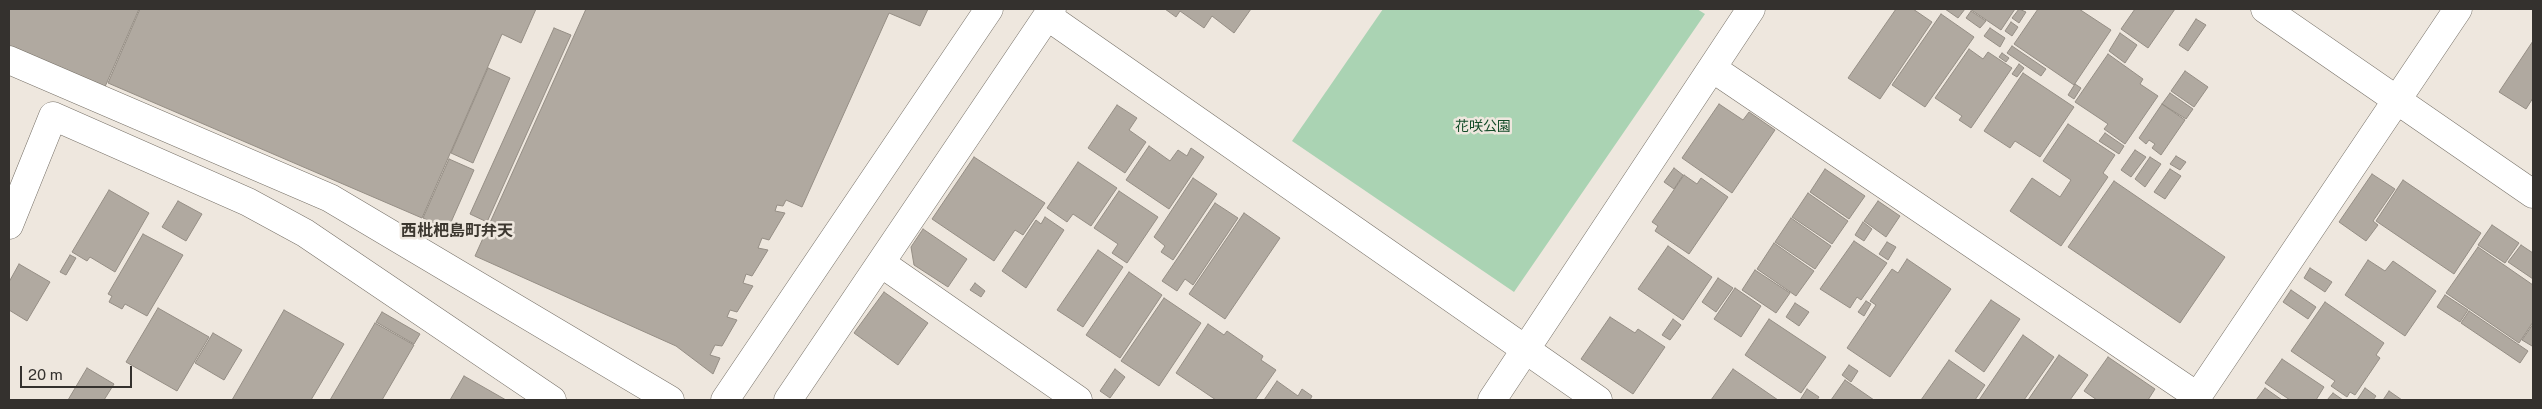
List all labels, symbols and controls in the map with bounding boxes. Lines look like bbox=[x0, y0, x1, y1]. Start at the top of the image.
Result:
park label: 花咲公園 bbox=[1455, 119, 1511, 135]
district label: 西枇杷島町弁天 bbox=[401, 221, 513, 241]
scale bar bbox=[22, 356, 135, 388]
text: 20 m bbox=[28, 366, 63, 383]

